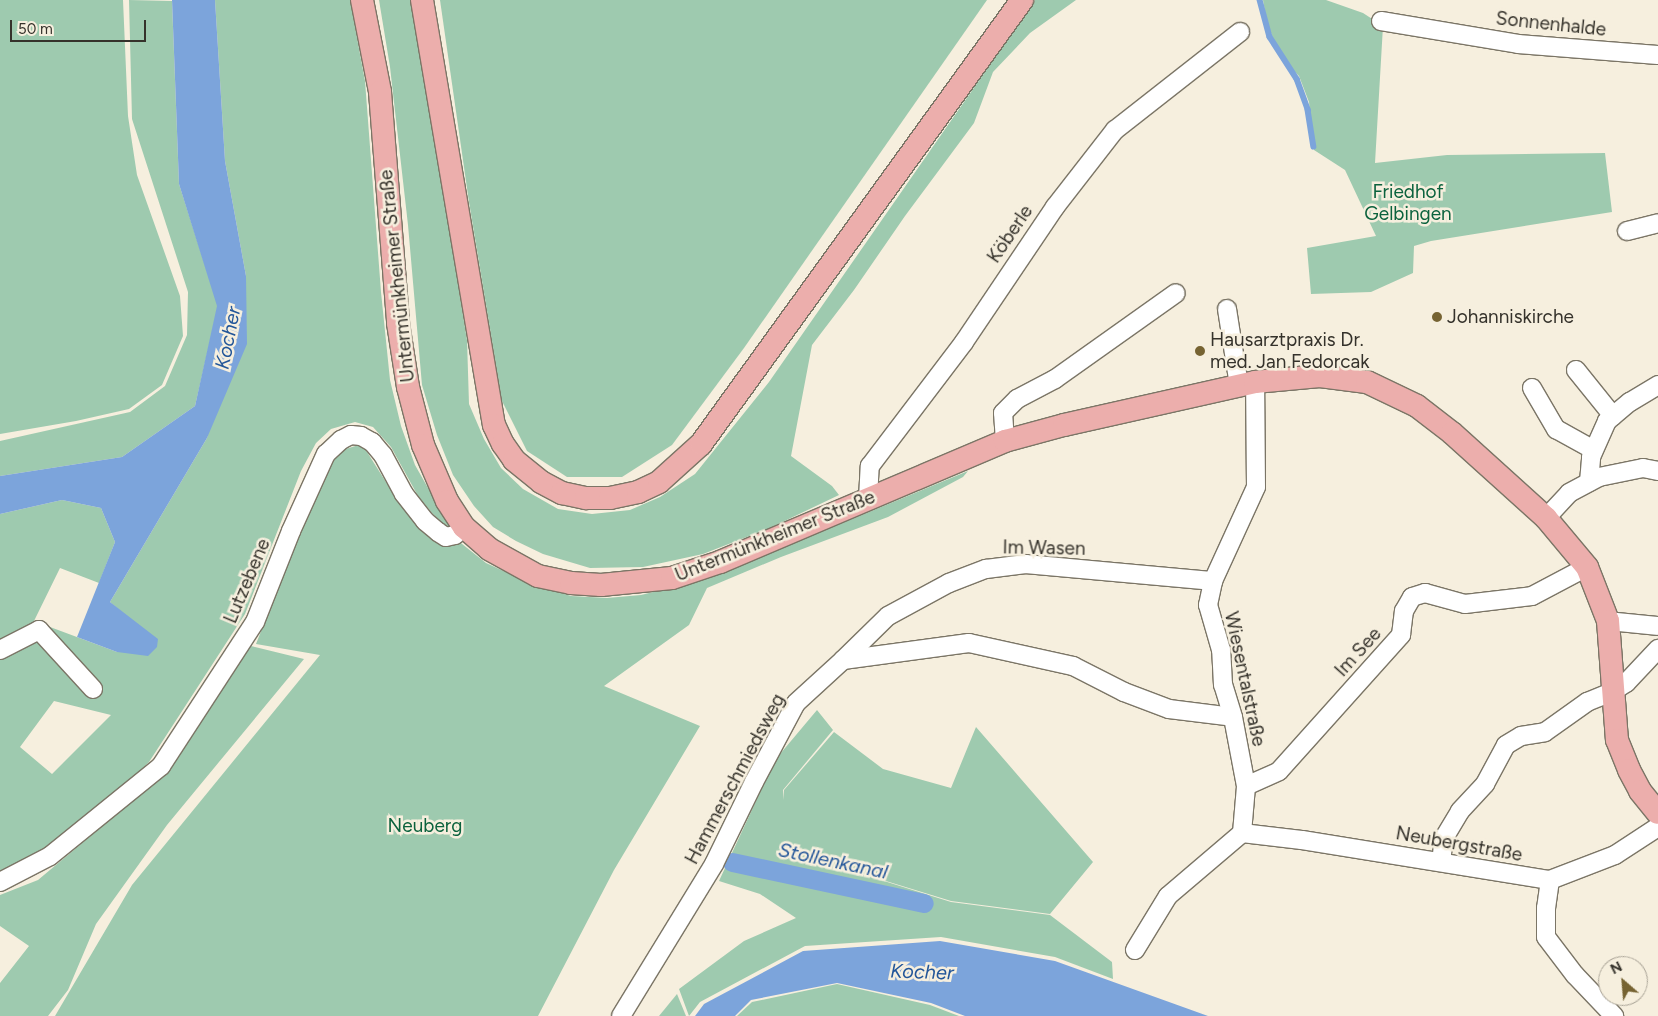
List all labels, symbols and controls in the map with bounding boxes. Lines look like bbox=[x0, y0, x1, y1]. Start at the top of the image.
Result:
street label: Sonnenhalde bbox=[1495, 7, 1607, 41]
scale bar bbox=[12, 10, 149, 42]
text: 50 m bbox=[18, 20, 53, 38]
street label: Untermünkheimer Straße bbox=[374, 169, 420, 383]
park label: Friedhof Gelbingen bbox=[1364, 181, 1452, 225]
street label: Köberle bbox=[982, 201, 1038, 267]
water label: Kocher bbox=[210, 305, 246, 371]
place label: Johanniskirche bbox=[1447, 306, 1574, 328]
marker: Johanniskirche bbox=[1431, 311, 1443, 323]
place label: Hausarztpraxis Dr. med. Jan Fedorcak bbox=[1210, 329, 1369, 373]
marker: Hausarztpraxis Dr. med. Jan Fedorcak bbox=[1194, 345, 1206, 357]
street label: Untermünkheimer Straße bbox=[672, 485, 878, 587]
street label: Lutzebene bbox=[219, 535, 275, 627]
street label: Im Wasen bbox=[1002, 536, 1086, 560]
street label: Wiesentalstraße bbox=[1220, 610, 1270, 748]
street label: Im See bbox=[1330, 623, 1386, 681]
street label: Hammerschmiedsweg bbox=[680, 690, 790, 868]
park label: Neuberg bbox=[388, 815, 462, 837]
street label: Neubergstraße bbox=[1394, 822, 1524, 866]
water label: Stollenkanal bbox=[776, 838, 890, 884]
north arrow bbox=[1598, 956, 1648, 1006]
text: N bbox=[1608, 958, 1625, 978]
water label: Kocher bbox=[890, 959, 954, 985]

